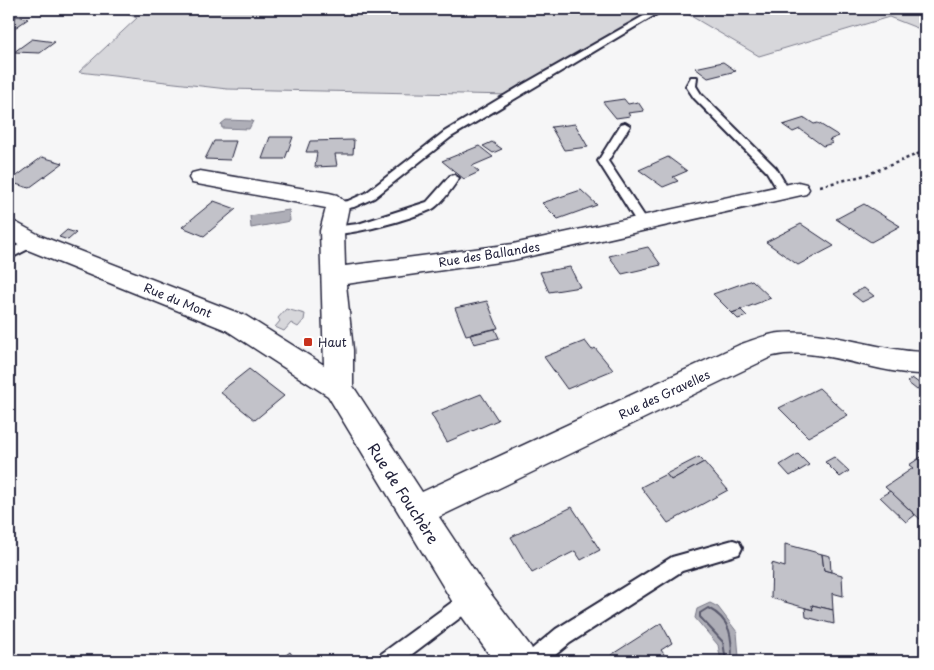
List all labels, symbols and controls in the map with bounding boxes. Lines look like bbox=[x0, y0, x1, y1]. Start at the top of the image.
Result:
street label: Rue des Ballandes bbox=[437, 237, 541, 271]
street label: Rue du Mont bbox=[141, 278, 215, 322]
place label: Haut bbox=[318, 333, 347, 351]
marker: Haut bbox=[302, 336, 314, 348]
street label: Rue des Gravelles bbox=[615, 365, 713, 423]
street label: Rue de Fouchère bbox=[363, 438, 445, 548]

